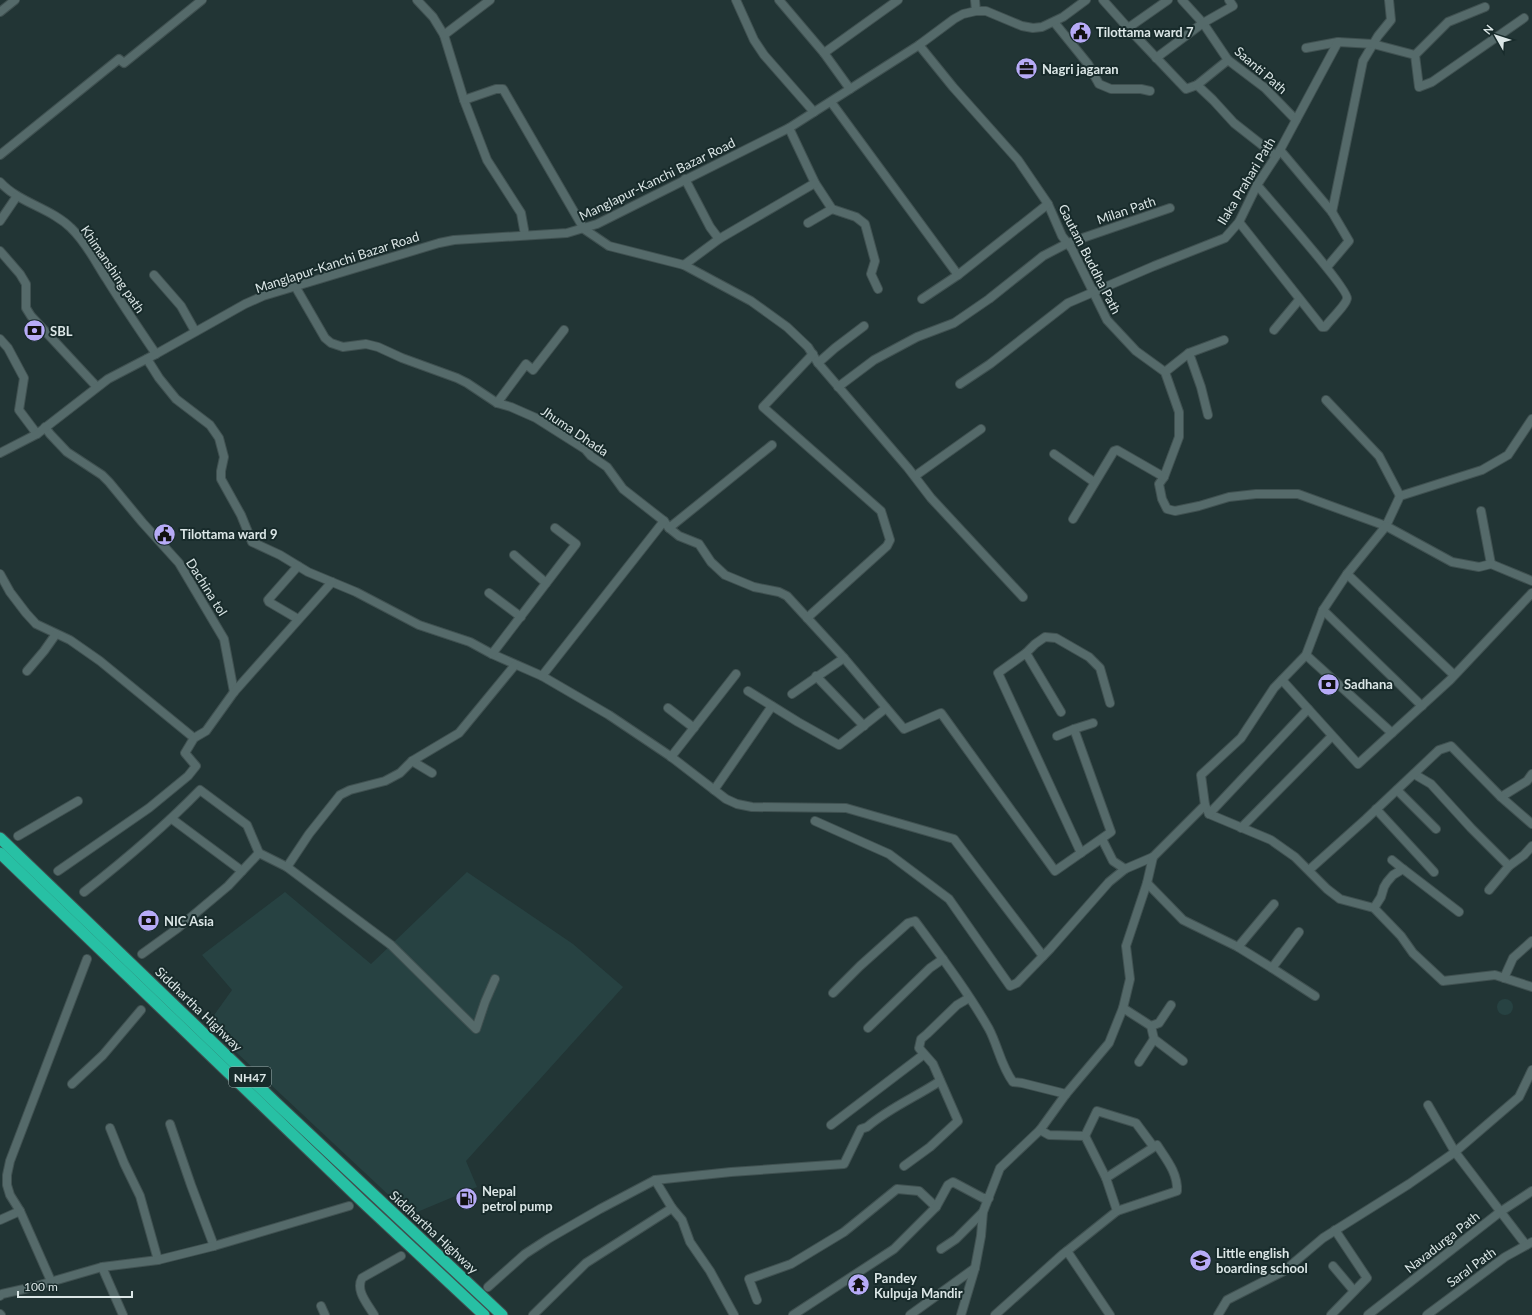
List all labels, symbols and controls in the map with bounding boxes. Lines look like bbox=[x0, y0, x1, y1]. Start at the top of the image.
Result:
north arrow bbox=[1476, 16, 1516, 56]
public building icon: Tilottama ward 7 bbox=[1067, 19, 1093, 45]
text: N bbox=[1480, 22, 1496, 37]
place label: Tilottama ward 7 bbox=[1096, 24, 1194, 40]
street label: Saanti Path bbox=[1231, 43, 1291, 97]
office icon: Nagri jagaran bbox=[1013, 56, 1039, 82]
place label: Nagri jagaran bbox=[1042, 61, 1119, 77]
street label: Manglapur-Kanchi Bazar Road bbox=[576, 134, 738, 224]
street label: Ilaka Prahari Path bbox=[1214, 134, 1278, 228]
street label: Milan Path bbox=[1095, 192, 1157, 228]
street label: Gautam Buddha Path bbox=[1055, 201, 1125, 317]
street label: Khimanshing path bbox=[78, 222, 148, 316]
street label: Manglapur-Kanchi Bazar Road bbox=[253, 228, 421, 296]
bank icon: SBL bbox=[21, 318, 47, 344]
place label: SBL bbox=[50, 323, 73, 339]
street label: Jhuma Dhada bbox=[538, 403, 612, 459]
public building icon: Tilottama ward 9 bbox=[152, 521, 178, 547]
place label: Tilottama ward 9 bbox=[180, 526, 277, 542]
street label: Dachina tol bbox=[183, 555, 231, 619]
bank icon: Sadhana bbox=[1316, 671, 1342, 697]
place label: Sadhana bbox=[1344, 676, 1393, 692]
bank icon: NIC Asia bbox=[136, 908, 162, 934]
place label: NIC Asia bbox=[164, 913, 214, 929]
street label: Siddhartha Highway bbox=[152, 963, 246, 1055]
road number: NH47 bbox=[229, 1067, 271, 1087]
place label: Nepal petrol pump bbox=[482, 1183, 553, 1214]
fuel station icon: Nepal petrol pump bbox=[453, 1185, 479, 1211]
street label: Siddhartha Highway bbox=[387, 1187, 482, 1277]
street label: Navadurga Path bbox=[1401, 1208, 1483, 1276]
street label: Saral Path bbox=[1443, 1244, 1499, 1290]
place label: Little english boarding school bbox=[1216, 1245, 1308, 1276]
school or university icon: Little english boarding school bbox=[1188, 1247, 1214, 1273]
place label: Pandey Kulpuja Mandir bbox=[874, 1270, 963, 1301]
temple icon: Pandey Kulpuja Mandir bbox=[845, 1272, 871, 1298]
scale bar bbox=[18, 1273, 132, 1299]
text: 100 m bbox=[24, 1279, 58, 1294]

